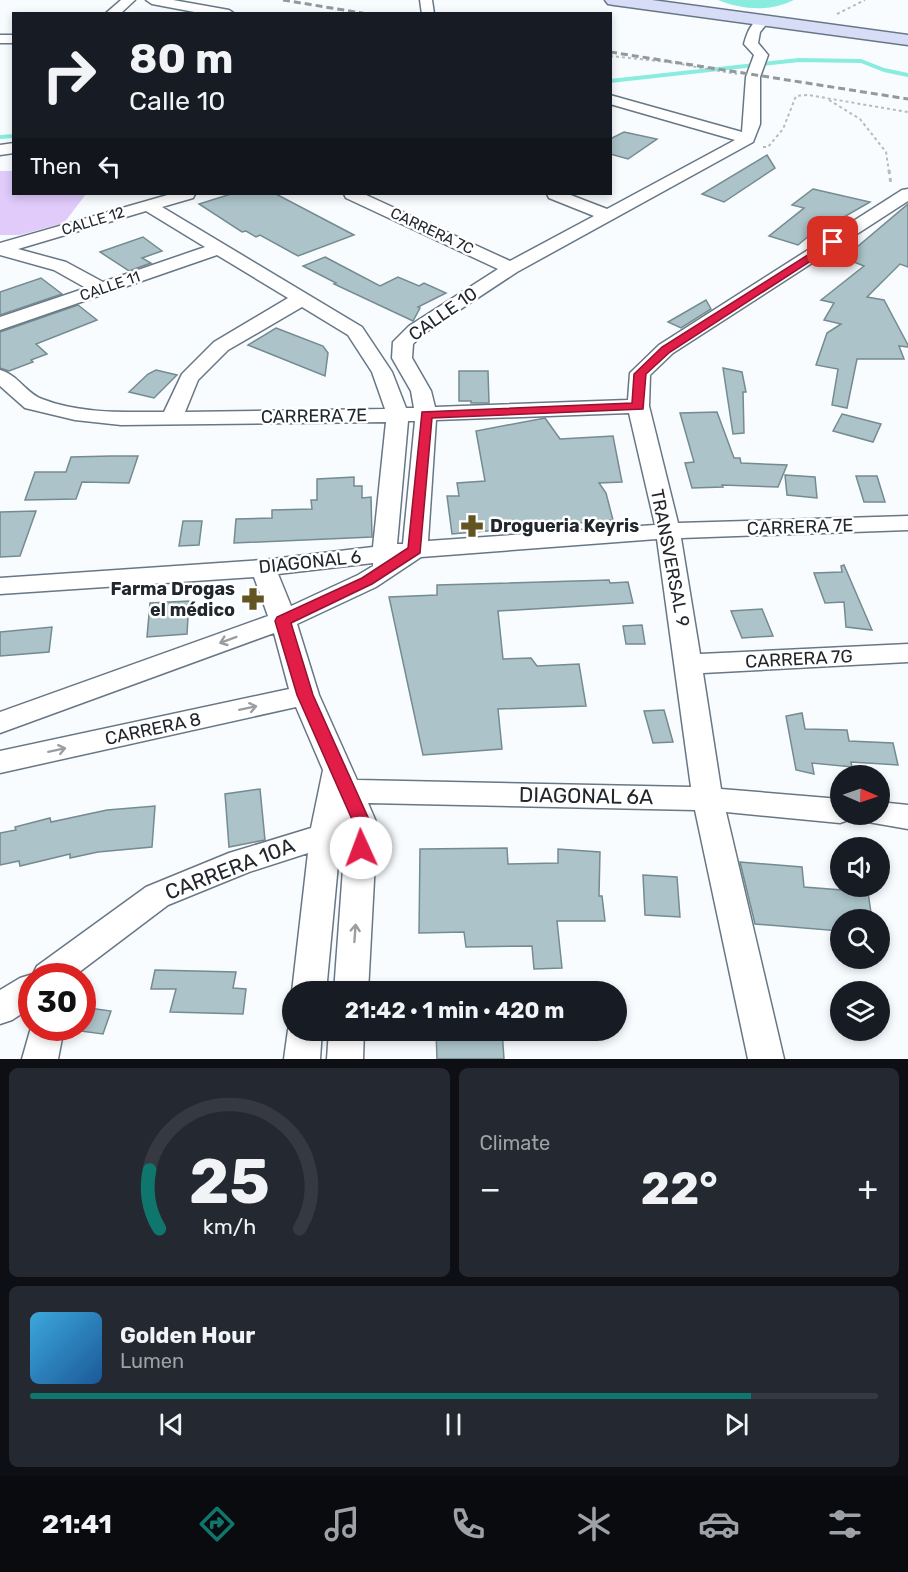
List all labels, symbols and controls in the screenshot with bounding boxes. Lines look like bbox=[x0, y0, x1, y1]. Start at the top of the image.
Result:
text: 80 m bbox=[129, 34, 233, 84]
icon: right bbox=[30, 36, 108, 114]
text: Calle 10 bbox=[129, 85, 225, 117]
icon: left bbox=[93, 150, 126, 183]
text: Then bbox=[30, 153, 81, 180]
street label: CALLE 12 bbox=[59, 203, 127, 239]
street label: CARRERA 7C bbox=[388, 204, 476, 258]
pin bbox=[807, 216, 858, 267]
icon: arrive bbox=[816, 225, 849, 258]
street label: CALLE 11 bbox=[78, 267, 142, 305]
street label: CALLE 10 bbox=[404, 282, 482, 346]
street label: CARRERA 7E bbox=[261, 404, 367, 428]
street label: TRANSVERSAL 9 bbox=[646, 487, 694, 629]
pharmacy icon: Drogueria Keyris bbox=[459, 513, 485, 539]
street label: CARRERA 7E bbox=[746, 514, 854, 540]
place label: Drogueria Keyris bbox=[490, 515, 639, 537]
street label: DIAGONAL 6 bbox=[258, 546, 363, 578]
place label: Farma Drogas el médico bbox=[111, 578, 235, 621]
pharmacy icon: Farma Drogas el médico bbox=[240, 586, 266, 612]
one-way arrow bbox=[219, 636, 237, 647]
street label: CARRERA 7G bbox=[745, 645, 853, 673]
one-way arrow bbox=[237, 702, 257, 713]
street label: CARRERA 8 bbox=[103, 708, 203, 750]
one-way arrow bbox=[47, 744, 66, 755]
north arrow bbox=[830, 765, 890, 825]
map controls bbox=[830, 765, 890, 1041]
street label: DIAGONAL 6A bbox=[519, 782, 653, 809]
position arrow bbox=[329, 816, 393, 880]
street label: CARRERA 10A bbox=[161, 832, 298, 905]
button: sound bbox=[830, 837, 890, 897]
button: search bbox=[830, 909, 890, 969]
one-way arrow bbox=[349, 924, 360, 944]
speed limit sign: 30 bbox=[18, 963, 96, 1041]
button: layers bbox=[830, 981, 890, 1041]
text: 21:42 · 1 min · 420 m bbox=[345, 997, 564, 1024]
text: Climate bbox=[480, 1131, 550, 1155]
text: 25 bbox=[189, 1145, 270, 1219]
text: 22° bbox=[641, 1162, 718, 1215]
text: − bbox=[480, 1169, 501, 1208]
text: + bbox=[857, 1169, 878, 1208]
text: km/h bbox=[202, 1215, 256, 1240]
text: Golden Hour bbox=[120, 1322, 255, 1349]
text: Lumen bbox=[120, 1349, 184, 1373]
icon: previous bbox=[155, 1408, 188, 1441]
icon: pause bbox=[437, 1408, 470, 1441]
icon: next bbox=[720, 1408, 753, 1441]
icon: directions bbox=[196, 1503, 238, 1545]
icon: music bbox=[321, 1503, 363, 1545]
icon: phone bbox=[447, 1503, 489, 1545]
icon: climate bbox=[573, 1503, 615, 1545]
icon: car bbox=[698, 1503, 740, 1545]
icon: filters bbox=[824, 1503, 866, 1545]
text: 21:41 bbox=[42, 1508, 112, 1540]

